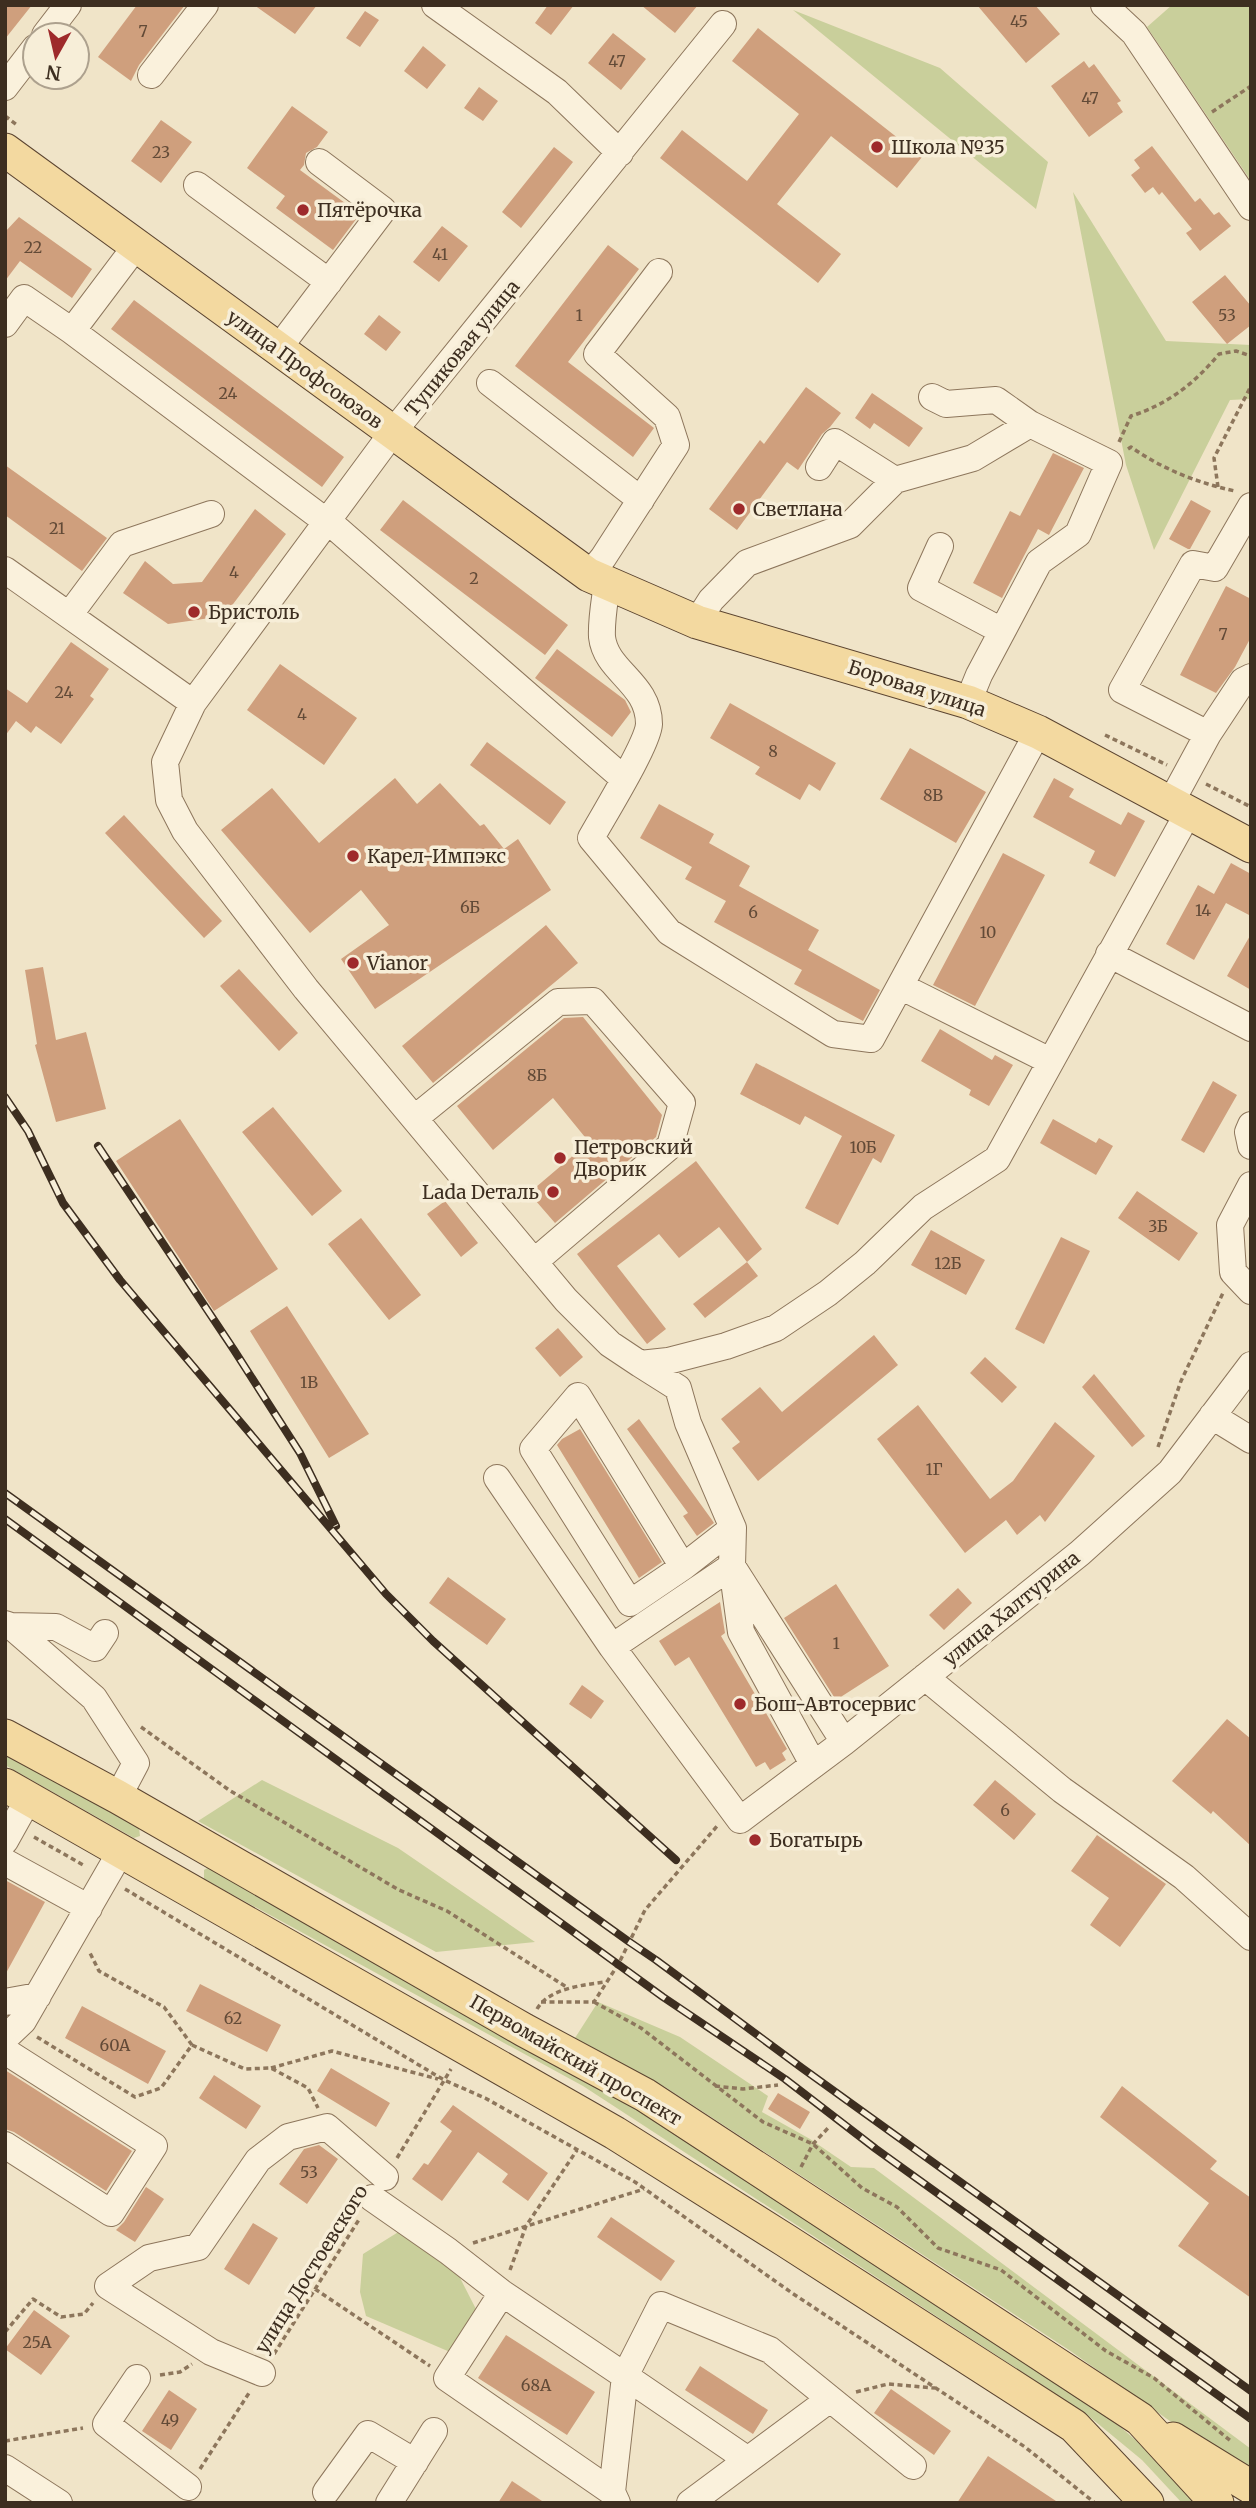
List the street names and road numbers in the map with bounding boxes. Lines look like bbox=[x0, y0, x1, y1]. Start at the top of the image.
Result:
street label: Тупиковая улица bbox=[400, 275, 524, 421]
street label: улица Профсоюзов bbox=[222, 304, 388, 434]
street label: Боровая улица bbox=[845, 654, 989, 722]
street label: улица Халтурина bbox=[938, 1545, 1084, 1671]
street label: Первомайский проспект bbox=[466, 1989, 686, 2131]
street label: улица Достоевского bbox=[249, 2180, 373, 2358]

